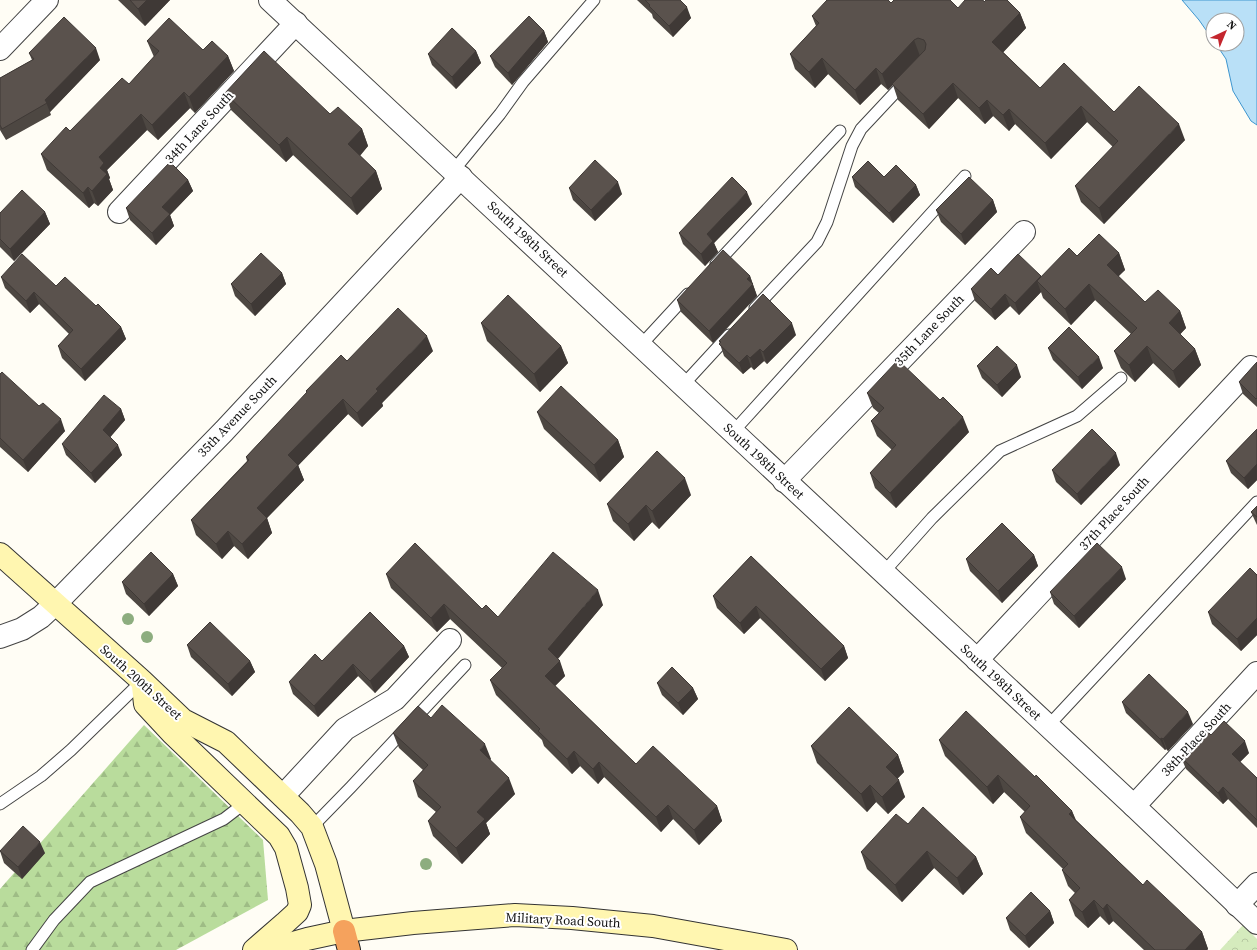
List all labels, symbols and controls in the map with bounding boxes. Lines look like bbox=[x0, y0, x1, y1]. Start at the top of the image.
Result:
north arrow bbox=[1205, 12, 1245, 52]
text: N bbox=[1224, 17, 1240, 33]
street label: 34th Lane South bbox=[161, 87, 237, 167]
street label: South 198th Street bbox=[484, 197, 573, 281]
street label: 35th Lane South bbox=[891, 290, 968, 369]
street label: 35th Avenue South bbox=[194, 371, 280, 460]
street label: South 198th Street bbox=[720, 419, 809, 503]
street label: 37th Place South bbox=[1075, 472, 1153, 554]
street label: South 198th Street bbox=[957, 640, 1046, 724]
street label: South 200th Street bbox=[96, 641, 186, 724]
street label: 38th Place South bbox=[1157, 698, 1235, 780]
street label: Military Road South bbox=[505, 908, 621, 932]

